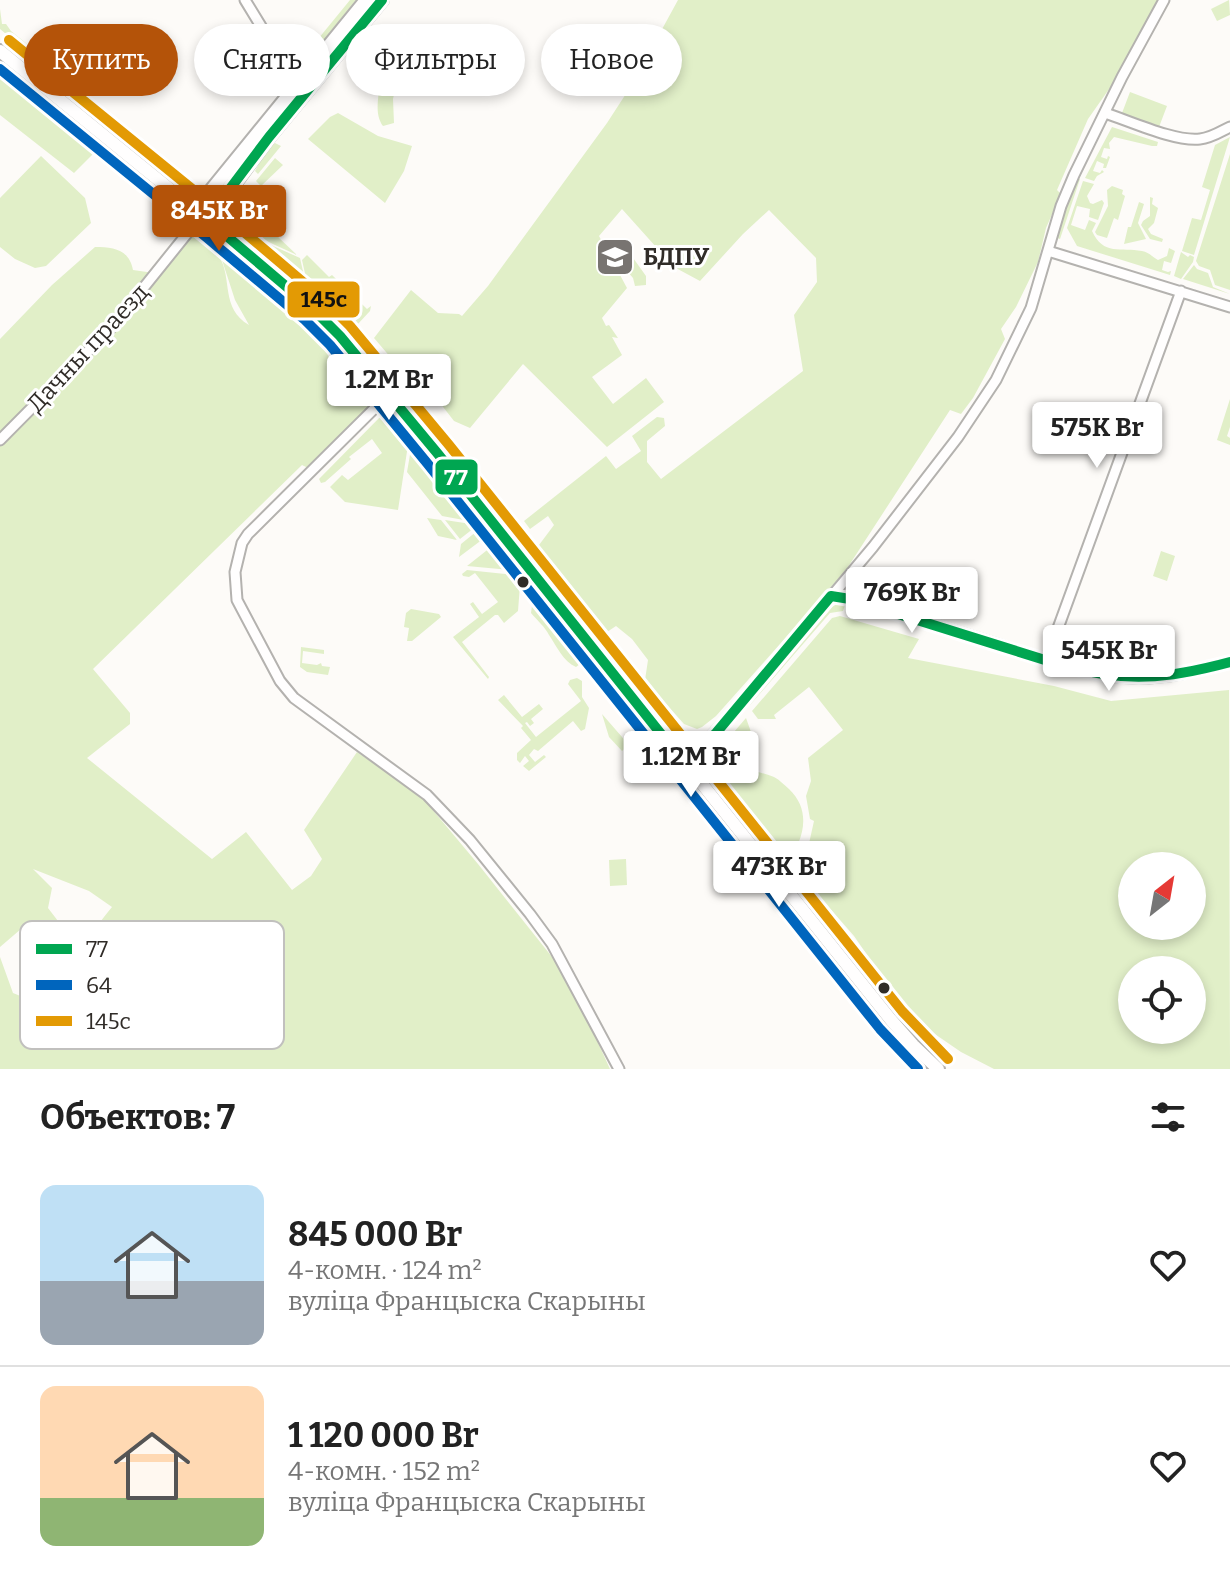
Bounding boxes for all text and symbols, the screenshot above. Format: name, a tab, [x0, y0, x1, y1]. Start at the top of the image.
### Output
chip: Купить	[24, 24, 178, 96]
chip: Снять	[194, 24, 330, 96]
chip: Фильтры	[346, 24, 525, 96]
chip: Новое	[541, 24, 682, 96]
pin: 845K Br	[145, 185, 293, 253]
text: 845K Br	[170, 195, 268, 226]
school or university icon: БДПУ	[594, 236, 636, 278]
place label: БДПУ	[643, 243, 710, 271]
street label: Дачны праезд	[22, 278, 154, 418]
line badge: 145с	[286, 280, 361, 319]
text: 145с	[301, 286, 347, 313]
pin: 1.2M Br	[315, 354, 463, 422]
text: 1.2M Br	[345, 364, 433, 395]
pin: 575K Br	[1023, 402, 1171, 470]
text: 575K Br	[1050, 412, 1144, 443]
line badge: 77	[434, 458, 479, 496]
text: 77	[444, 464, 468, 491]
pin: 769K Br	[838, 567, 986, 635]
unlabelled marker	[515, 574, 531, 590]
text: 769K Br	[864, 577, 960, 608]
pin: 545K Br	[1035, 625, 1183, 693]
text: 545K Br	[1061, 635, 1157, 666]
pin: 1.12M Br	[608, 731, 774, 799]
text: 1.12M Br	[642, 741, 740, 772]
pin: 473K Br	[705, 841, 853, 909]
text: 473K Br	[731, 851, 827, 882]
north arrow	[1118, 852, 1206, 940]
map controls	[1118, 852, 1206, 1044]
legend	[20, 921, 284, 1049]
text: 77	[86, 936, 108, 963]
button: locate	[1118, 956, 1206, 1044]
text: 64	[86, 972, 112, 999]
unlabelled marker	[876, 980, 892, 996]
text: 145с	[86, 1008, 131, 1035]
icon: filters	[1146, 1095, 1190, 1139]
text: Объектов: 7	[40, 1097, 235, 1138]
text: 845 000 Br	[288, 1214, 462, 1255]
icon: home	[104, 1217, 200, 1313]
icon: heart	[1146, 1243, 1190, 1287]
text: 4-комн. · 124 m²	[288, 1255, 482, 1286]
text: вуліца Францыска Скарыны	[288, 1286, 646, 1317]
text: 1 120 000 Br	[288, 1415, 479, 1456]
icon: home	[104, 1418, 200, 1514]
icon: heart	[1146, 1444, 1190, 1488]
text: 4-комн. · 152 m²	[288, 1456, 480, 1487]
text: вуліца Францыска Скарыны	[288, 1487, 646, 1518]

